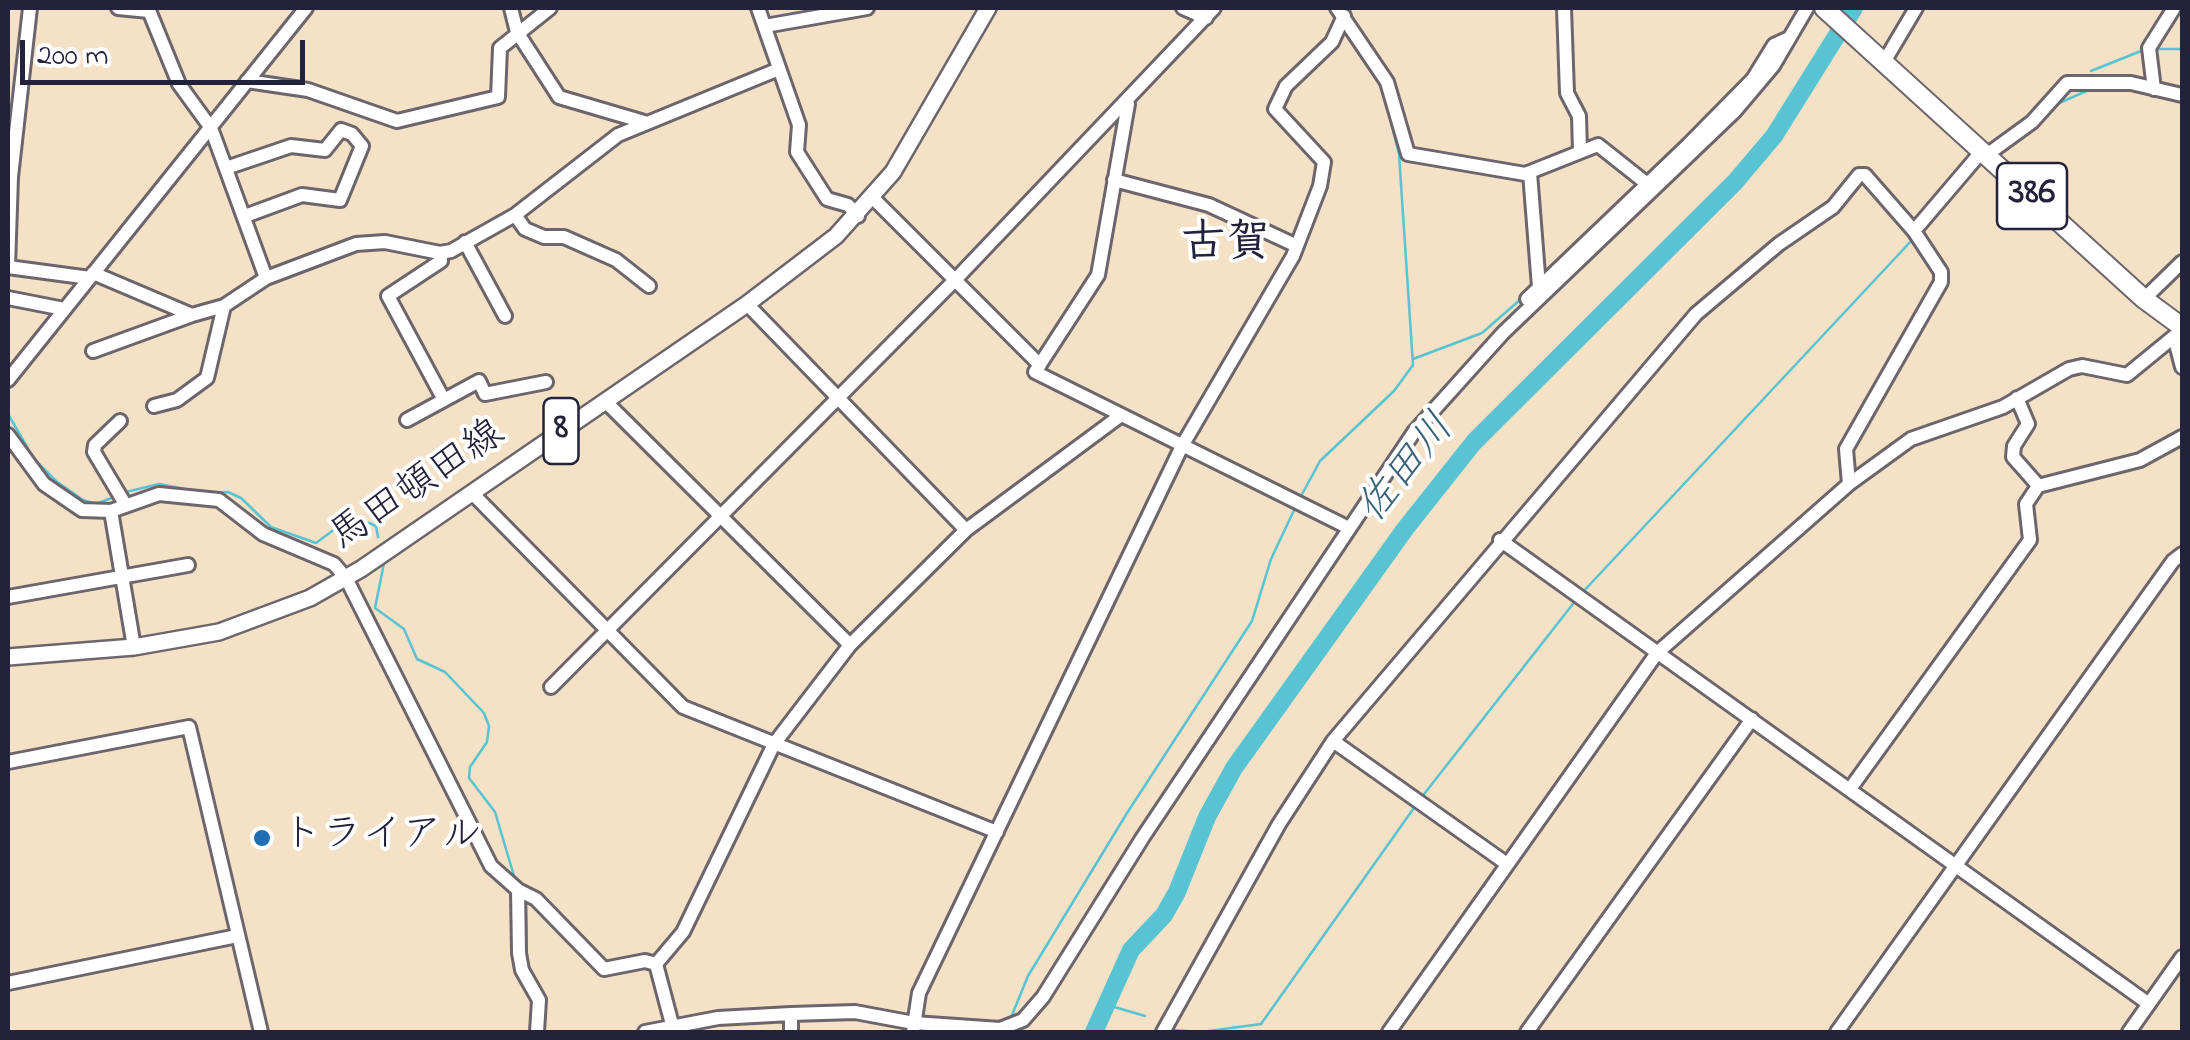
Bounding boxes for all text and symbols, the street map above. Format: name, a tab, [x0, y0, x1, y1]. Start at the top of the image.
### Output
scale bar	[25, 20, 310, 82]
text: 200 m	[37, 35, 109, 79]
road number: 386	[1997, 163, 2067, 229]
district label: 古賀	[1181, 221, 1271, 275]
road number: 8	[544, 398, 578, 464]
water label: 佐田川	[1350, 406, 1468, 536]
street label: 馬田頓田線	[323, 412, 515, 564]
place label: トライアル	[282, 814, 482, 862]
marker: トライアル	[251, 827, 273, 849]

